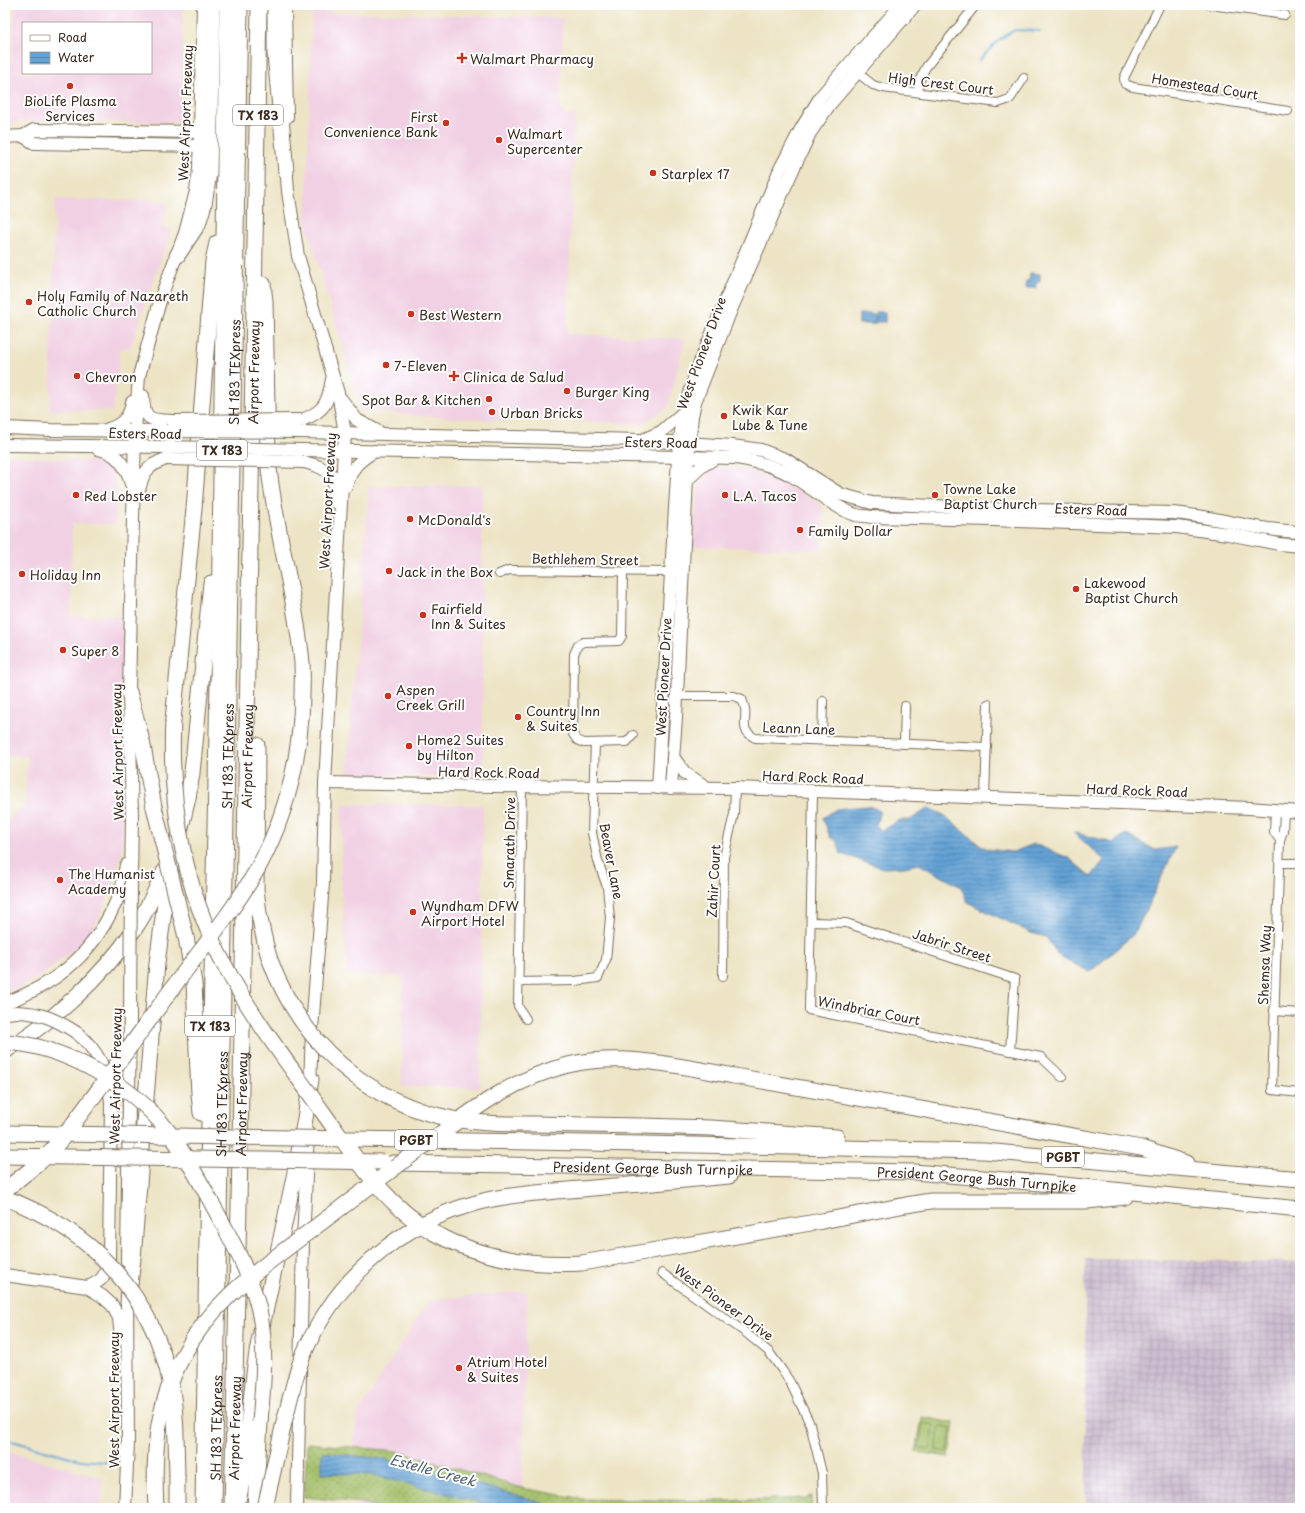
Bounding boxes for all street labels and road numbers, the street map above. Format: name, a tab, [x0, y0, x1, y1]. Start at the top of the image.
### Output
street label: West Airport Freeway	[173, 44, 197, 182]
street label: High Crest Court	[887, 67, 995, 99]
street label: Homestead Court	[1150, 68, 1260, 104]
road number: TX 183	[233, 105, 283, 125]
street label: West Pioneer Drive	[672, 294, 730, 412]
street label: SH 183 TEXpress	[223, 319, 244, 425]
street label: Airport Freeway	[243, 320, 263, 424]
street label: Esters Road	[108, 423, 182, 443]
street label: West Airport Freeway	[314, 432, 340, 570]
street label: Esters Road	[624, 432, 698, 452]
road number: TX 183	[197, 440, 247, 460]
street label: Esters Road	[1054, 498, 1128, 520]
street label: Bethlehem Street	[531, 549, 639, 569]
street label: West Pioneer Drive	[650, 617, 676, 737]
street label: West Airport Freeway	[106, 683, 128, 821]
street label: SH 183 TEXpress	[217, 703, 237, 809]
street label: Airport Freeway	[236, 704, 257, 808]
street label: Leann Lane	[762, 717, 836, 739]
street label: Hard Rock Road	[438, 762, 540, 782]
street label: Hard Rock Road	[762, 766, 864, 788]
street label: Hard Rock Road	[1086, 779, 1188, 801]
street label: Smarath Drive	[499, 797, 519, 889]
street label: Beaver Lane	[595, 821, 629, 901]
street label: Zahir Court	[702, 844, 724, 918]
street label: Jabrir Street	[910, 923, 994, 967]
street label: Shemsa Way	[1253, 925, 1275, 1005]
street label: Windbriar Court	[816, 991, 922, 1029]
street label: West Airport Freeway	[104, 1007, 126, 1145]
road number: TX 183	[185, 1016, 235, 1036]
street label: SH 183 TEXpress	[211, 1051, 231, 1157]
street label: Airport Freeway	[230, 1052, 251, 1156]
road number: PGBT	[395, 1130, 437, 1150]
road number: PGBT	[1042, 1147, 1084, 1167]
street label: President George Bush Turnpike	[553, 1156, 753, 1179]
street label: President George Bush Turnpike	[877, 1162, 1078, 1196]
street label: West Pioneer Drive	[670, 1259, 778, 1345]
street label: West Airport Freeway	[104, 1332, 123, 1468]
street label: SH 183 TEXpress	[205, 1375, 226, 1481]
street label: Airport Freeway	[223, 1376, 245, 1480]

